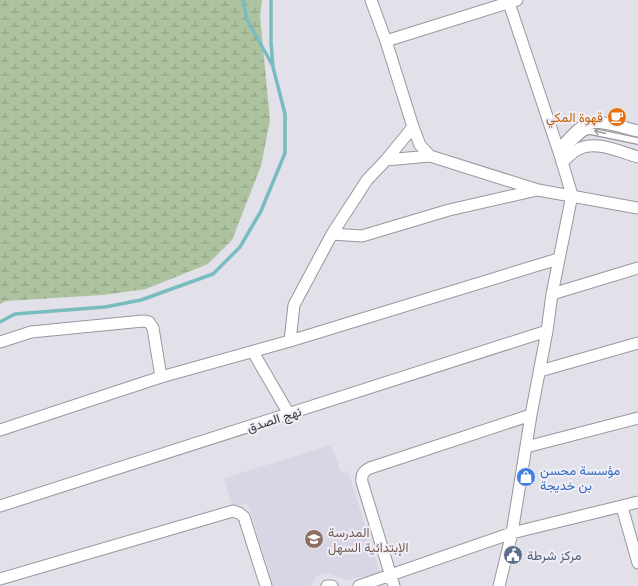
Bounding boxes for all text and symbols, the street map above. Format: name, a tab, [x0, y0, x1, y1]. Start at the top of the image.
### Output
cafe icon: قهوة المكي	[606, 106, 628, 128]
place label: قهوة المكي	[546, 109, 603, 128]
one-way arrow	[594, 128, 607, 136]
street label: نهج الصدق	[245, 403, 304, 437]
place label: مؤسسة محسن بن خديجة	[540, 462, 620, 495]
shop icon: مؤسسة محسن بن خديجة	[515, 466, 537, 488]
place label: المدرسة الإبتدائية السهل	[328, 524, 409, 557]
school or university icon: المدرسة الإبتدائية السهل	[303, 528, 325, 550]
public building icon: مركز شرطة	[502, 544, 524, 566]
place label: مركز شرطة	[527, 547, 581, 565]

